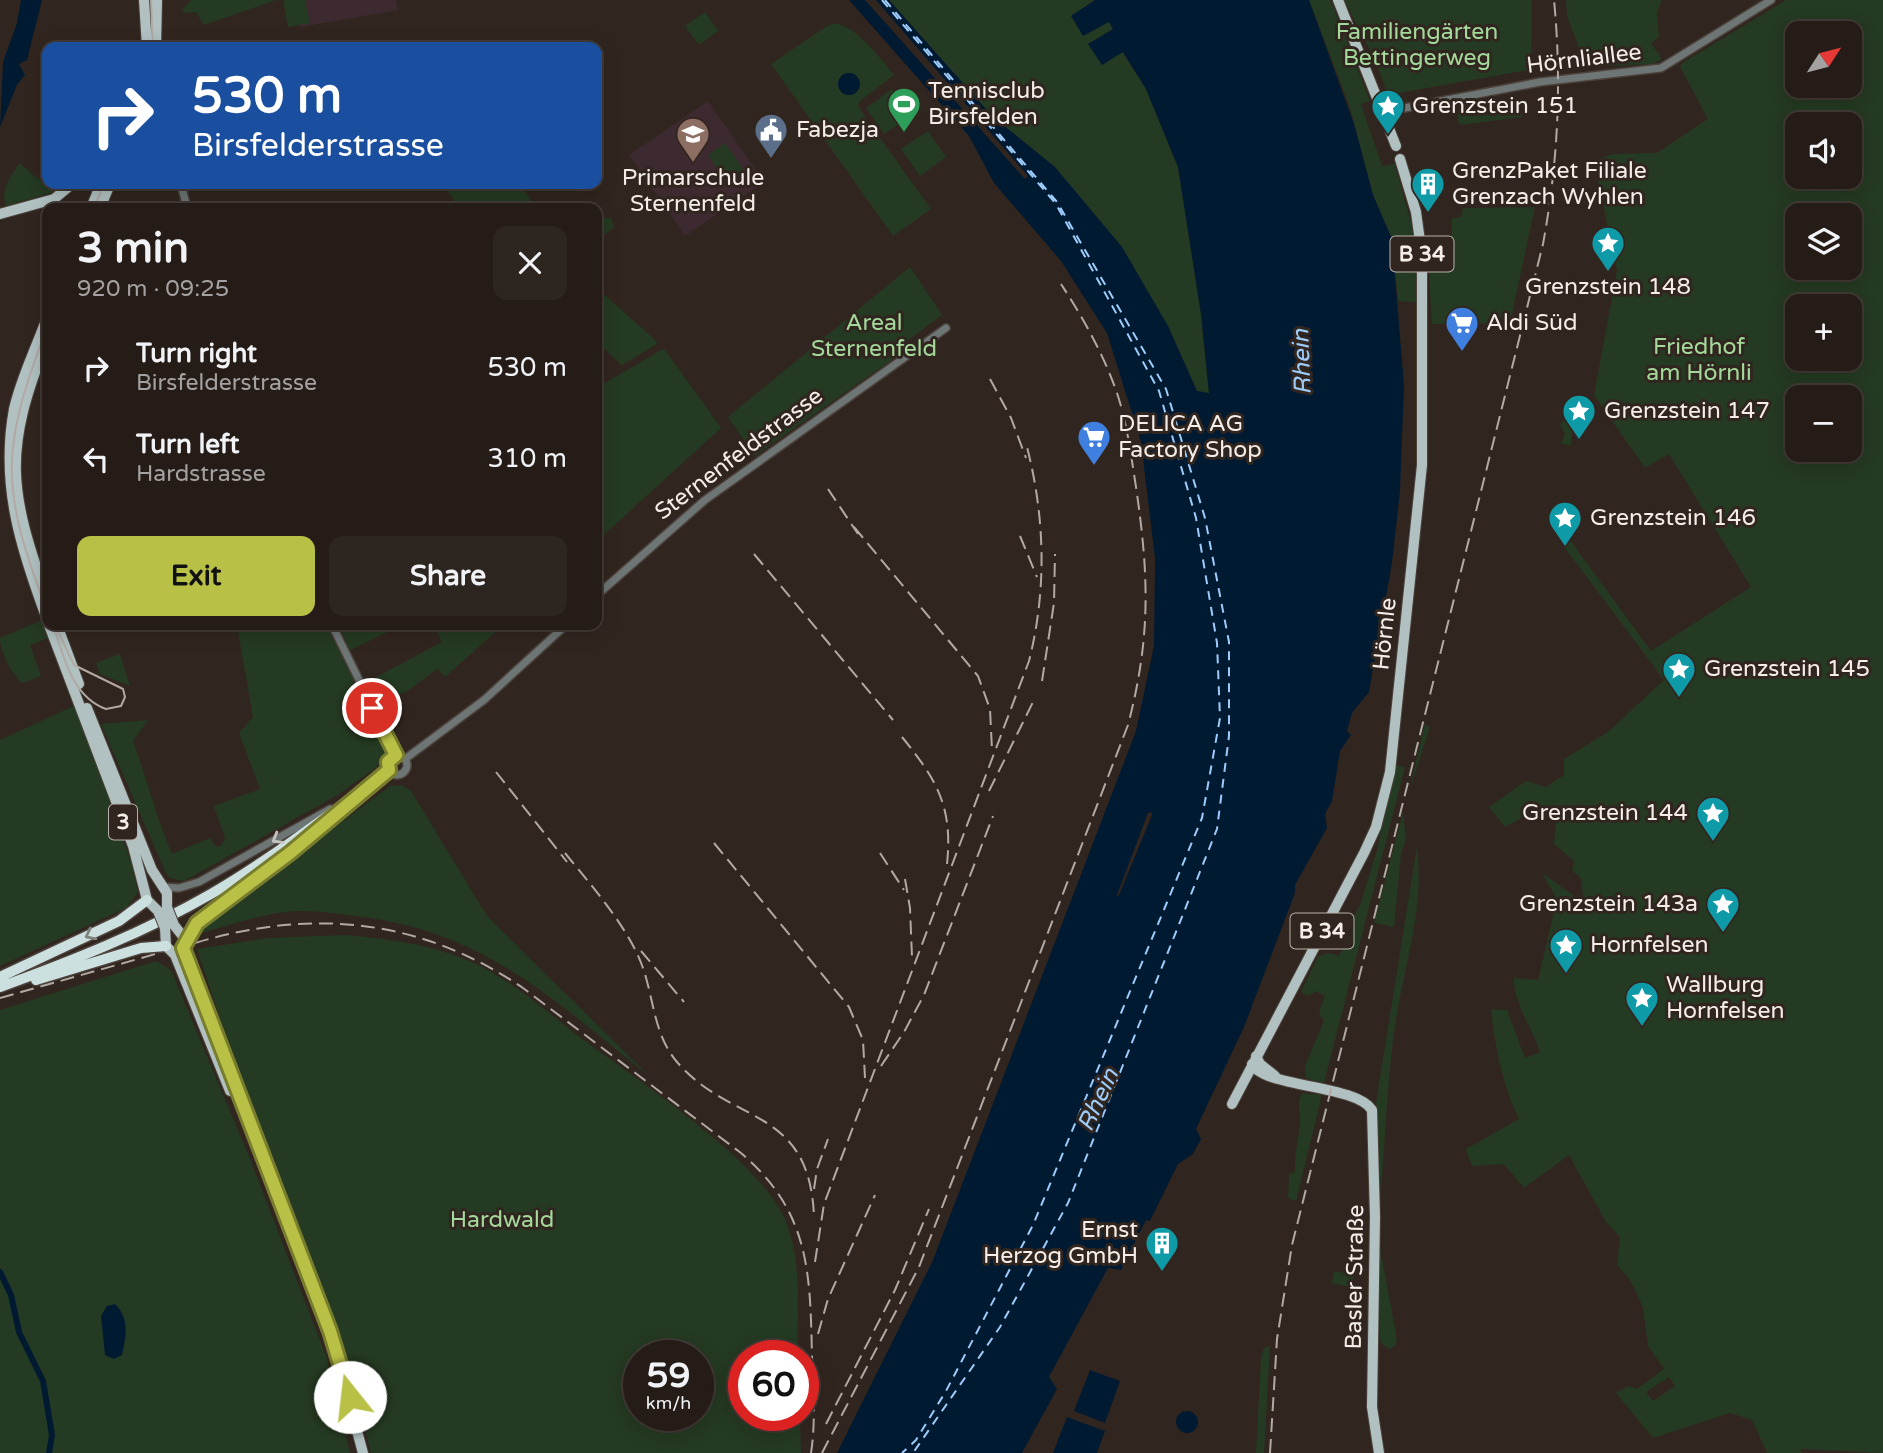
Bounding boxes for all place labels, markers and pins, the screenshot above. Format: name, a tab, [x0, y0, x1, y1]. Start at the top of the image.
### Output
place label: Tennisclub Birsfelden	[928, 77, 1045, 131]
sports icon: Tennisclub Birsfelden	[885, 85, 923, 134]
place icon: Grenzstein 151	[1369, 87, 1407, 136]
place label: Grenzstein 151	[1412, 92, 1578, 120]
public building icon: Fabezja	[752, 111, 790, 160]
school or university icon: Primarschule Sternenfeld	[674, 115, 712, 164]
place label: Fabezja	[796, 116, 879, 144]
place label: GrenzPaket Filiale Grenzach Wyhlen	[1452, 157, 1647, 211]
place label: Primarschule Sternenfeld	[622, 164, 764, 218]
building icon: GrenzPaket Filiale Grenzach Wyhlen	[1409, 165, 1447, 214]
place icon: Grenzstein 148	[1589, 224, 1627, 273]
place label: Grenzstein 148	[1525, 273, 1691, 301]
supermarket icon: Aldi Süd	[1443, 304, 1481, 353]
place label: Aldi Süd	[1486, 309, 1577, 337]
place icon: Grenzstein 147	[1560, 392, 1598, 441]
place label: Grenzstein 147	[1604, 397, 1770, 425]
place label: DELICA AG Factory Shop	[1118, 410, 1262, 464]
supermarket icon: DELICA AG Factory Shop	[1075, 418, 1113, 467]
place icon: Grenzstein 146	[1546, 499, 1584, 548]
place label: Grenzstein 146	[1590, 504, 1756, 532]
place icon: Grenzstein 145	[1660, 650, 1698, 699]
place label: Grenzstein 145	[1704, 655, 1870, 683]
pin	[342, 678, 402, 738]
place icon: Grenzstein 144	[1694, 794, 1732, 843]
place label: Grenzstein 144	[1522, 799, 1688, 827]
place icon: Grenzstein 143a	[1704, 885, 1742, 934]
place label: Grenzstein 143a	[1519, 890, 1698, 918]
place icon: Hornfelsen	[1547, 926, 1585, 975]
place label: Hornfelsen	[1590, 931, 1708, 959]
place label: Wallburg Hornfelsen	[1666, 971, 1784, 1025]
place icon: Wallburg Hornfelsen	[1623, 979, 1661, 1028]
place label: Ernst Herzog GmbH	[983, 1216, 1138, 1270]
building icon: Ernst Herzog GmbH	[1143, 1224, 1181, 1273]

